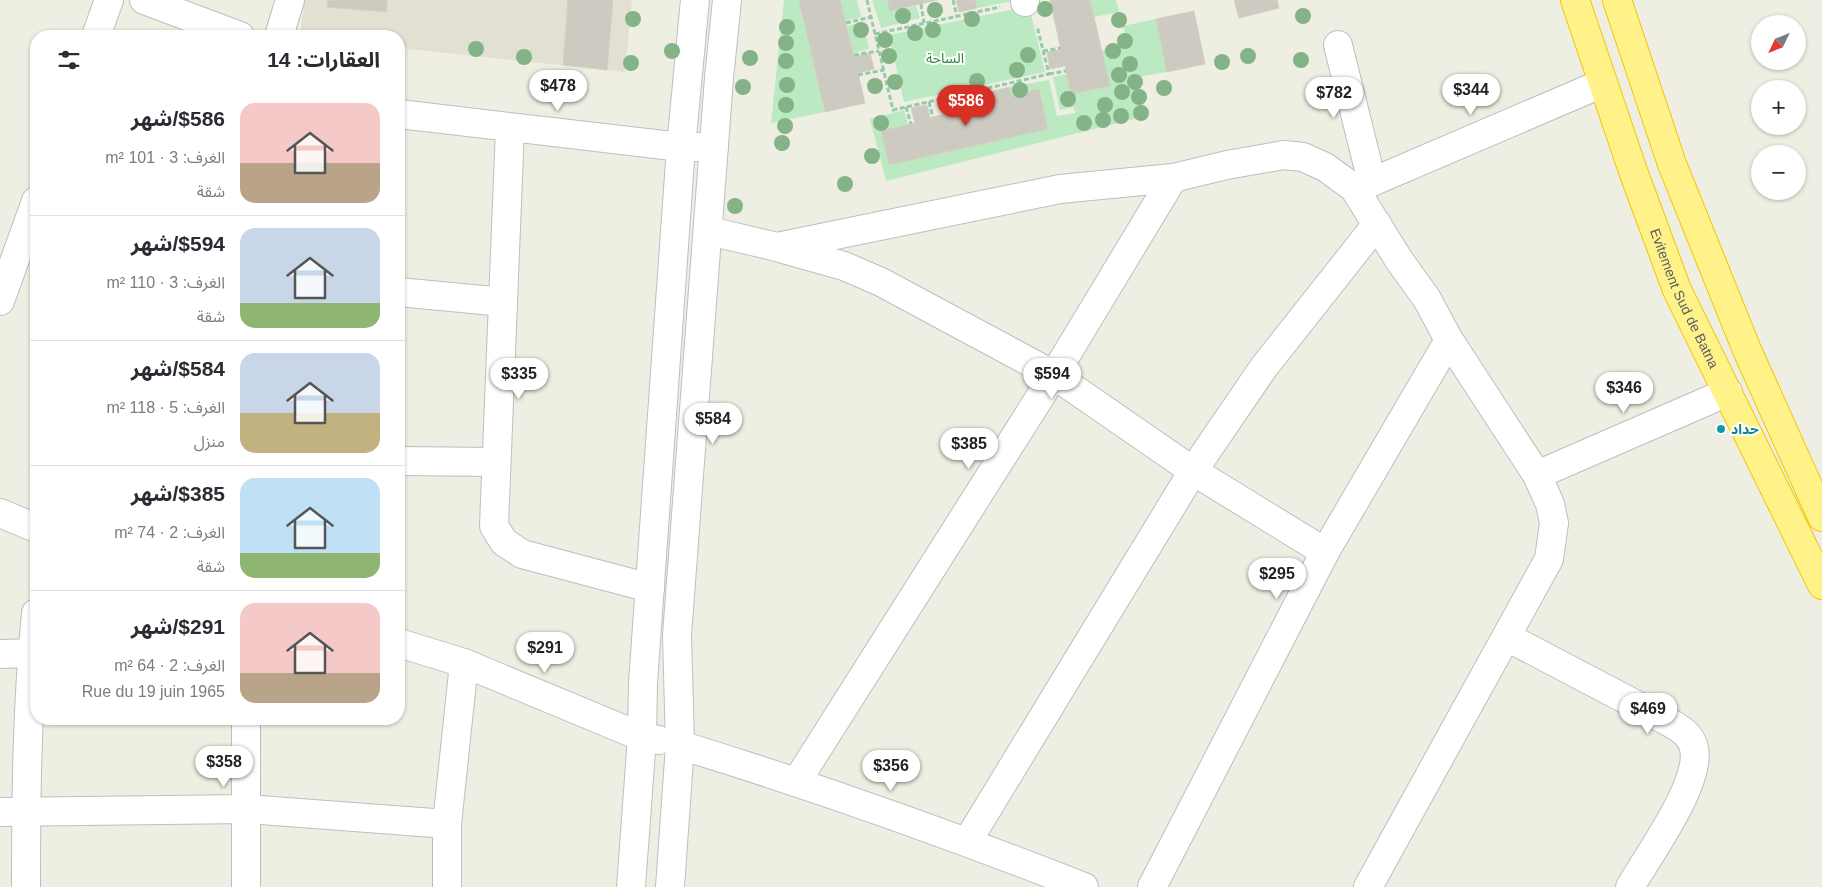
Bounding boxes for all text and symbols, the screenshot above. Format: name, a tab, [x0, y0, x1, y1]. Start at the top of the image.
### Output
north arrow	[1751, 15, 1806, 70]
map controls	[1751, 15, 1806, 200]
icon: filters	[55, 46, 83, 74]
text: العقارات: 14	[267, 48, 380, 71]
park label: الساحة	[926, 50, 964, 66]
pin: $478	[528, 70, 588, 112]
pin: $344	[1441, 74, 1501, 116]
pin: $782	[1304, 76, 1364, 119]
text: $478	[540, 77, 576, 94]
button: +	[1751, 80, 1806, 135]
text: $344	[1453, 81, 1489, 98]
pin: $586	[936, 84, 996, 127]
text: $782	[1316, 84, 1352, 101]
text: $586	[948, 92, 984, 109]
text: $586/شهر	[131, 107, 225, 130]
icon: home	[280, 123, 340, 183]
button: −	[1751, 145, 1806, 200]
text: الغرف: 3 · 101 m²	[105, 149, 225, 166]
text: شقة	[197, 183, 225, 200]
street label: Evitement Sud de Batna	[1647, 226, 1722, 371]
text: $594/شهر	[131, 232, 225, 255]
icon: home	[280, 248, 340, 308]
text: الغرف: 3 · 110 m²	[106, 274, 225, 291]
text: شقة	[197, 308, 225, 325]
text: $584/شهر	[131, 357, 225, 380]
pin: $335	[489, 358, 549, 400]
pin: $594	[1022, 358, 1082, 400]
text: $335	[501, 365, 537, 382]
text: $594	[1034, 365, 1070, 382]
pin: $346	[1594, 372, 1654, 414]
icon: home	[280, 373, 340, 433]
text: $346	[1606, 379, 1642, 396]
text: الغرف: 5 · 118 m²	[106, 399, 225, 416]
pin: $584	[683, 402, 743, 445]
text: $584	[695, 410, 731, 427]
place label: حداد	[1731, 421, 1759, 437]
marker: حداد	[1715, 423, 1727, 435]
pin: $385	[939, 428, 999, 470]
text: منزل	[194, 433, 225, 450]
text: $385	[951, 435, 987, 452]
text: $385/شهر	[131, 482, 225, 505]
icon: home	[280, 498, 340, 558]
text: الغرف: 2 · 74 m²	[114, 524, 225, 541]
text: شقة	[197, 558, 225, 575]
pin: $295	[1247, 558, 1307, 600]
text: $295	[1259, 565, 1295, 582]
text: $291/شهر	[131, 615, 225, 638]
icon: home	[280, 623, 340, 683]
pin: $291	[515, 632, 575, 674]
text: $291	[527, 639, 563, 656]
text: الغرف: 2 · 64 m²	[114, 657, 225, 674]
text: Rue du 19 juin 1965	[82, 683, 225, 700]
pin: $469	[1618, 692, 1678, 735]
text: $469	[1630, 700, 1666, 717]
pin: $358	[194, 746, 254, 788]
pin: $356	[861, 750, 921, 792]
text: $358	[206, 753, 242, 770]
text: $356	[873, 757, 909, 774]

